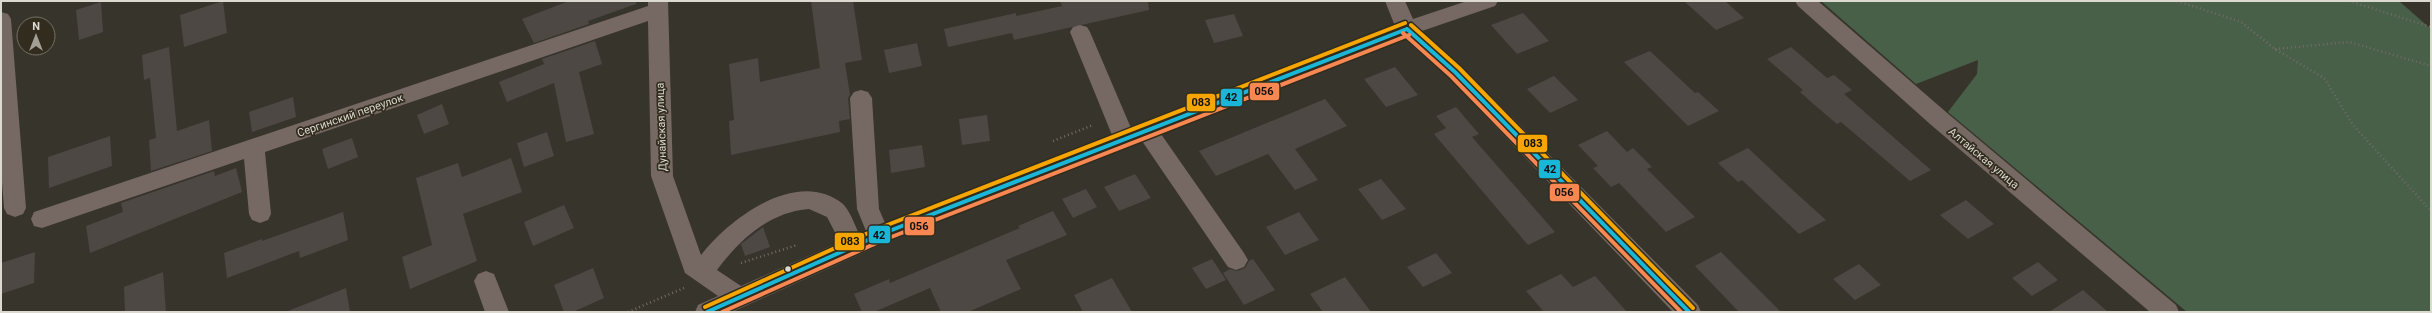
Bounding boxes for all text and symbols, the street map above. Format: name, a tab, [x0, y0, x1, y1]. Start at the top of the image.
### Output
north arrow	[16, 16, 56, 56]
text: N	[32, 20, 40, 33]
street label: Дунайская улица	[653, 82, 670, 172]
line badge: 056	[1249, 82, 1280, 101]
text: 056	[1255, 85, 1273, 98]
line badge: 42	[1220, 88, 1243, 107]
street label: Сергинский переулок	[295, 91, 405, 140]
text: 42	[1225, 91, 1237, 104]
line badge: 083	[1186, 93, 1216, 112]
text: 083	[1192, 96, 1210, 109]
street label: Алтайская улица	[1946, 125, 2022, 192]
line badge: 083	[1517, 134, 1548, 153]
text: 083	[1524, 137, 1542, 150]
line badge: 42	[1538, 159, 1561, 179]
text: 42	[1544, 163, 1556, 176]
line badge: 056	[1549, 183, 1580, 202]
text: 056	[1555, 186, 1573, 199]
line badge: 056	[904, 216, 935, 236]
text: 056	[910, 220, 928, 233]
line badge: 42	[868, 225, 891, 244]
text: 42	[873, 229, 885, 242]
line badge: 083	[834, 232, 865, 251]
text: 083	[841, 235, 859, 248]
unlabelled marker	[783, 264, 793, 274]

